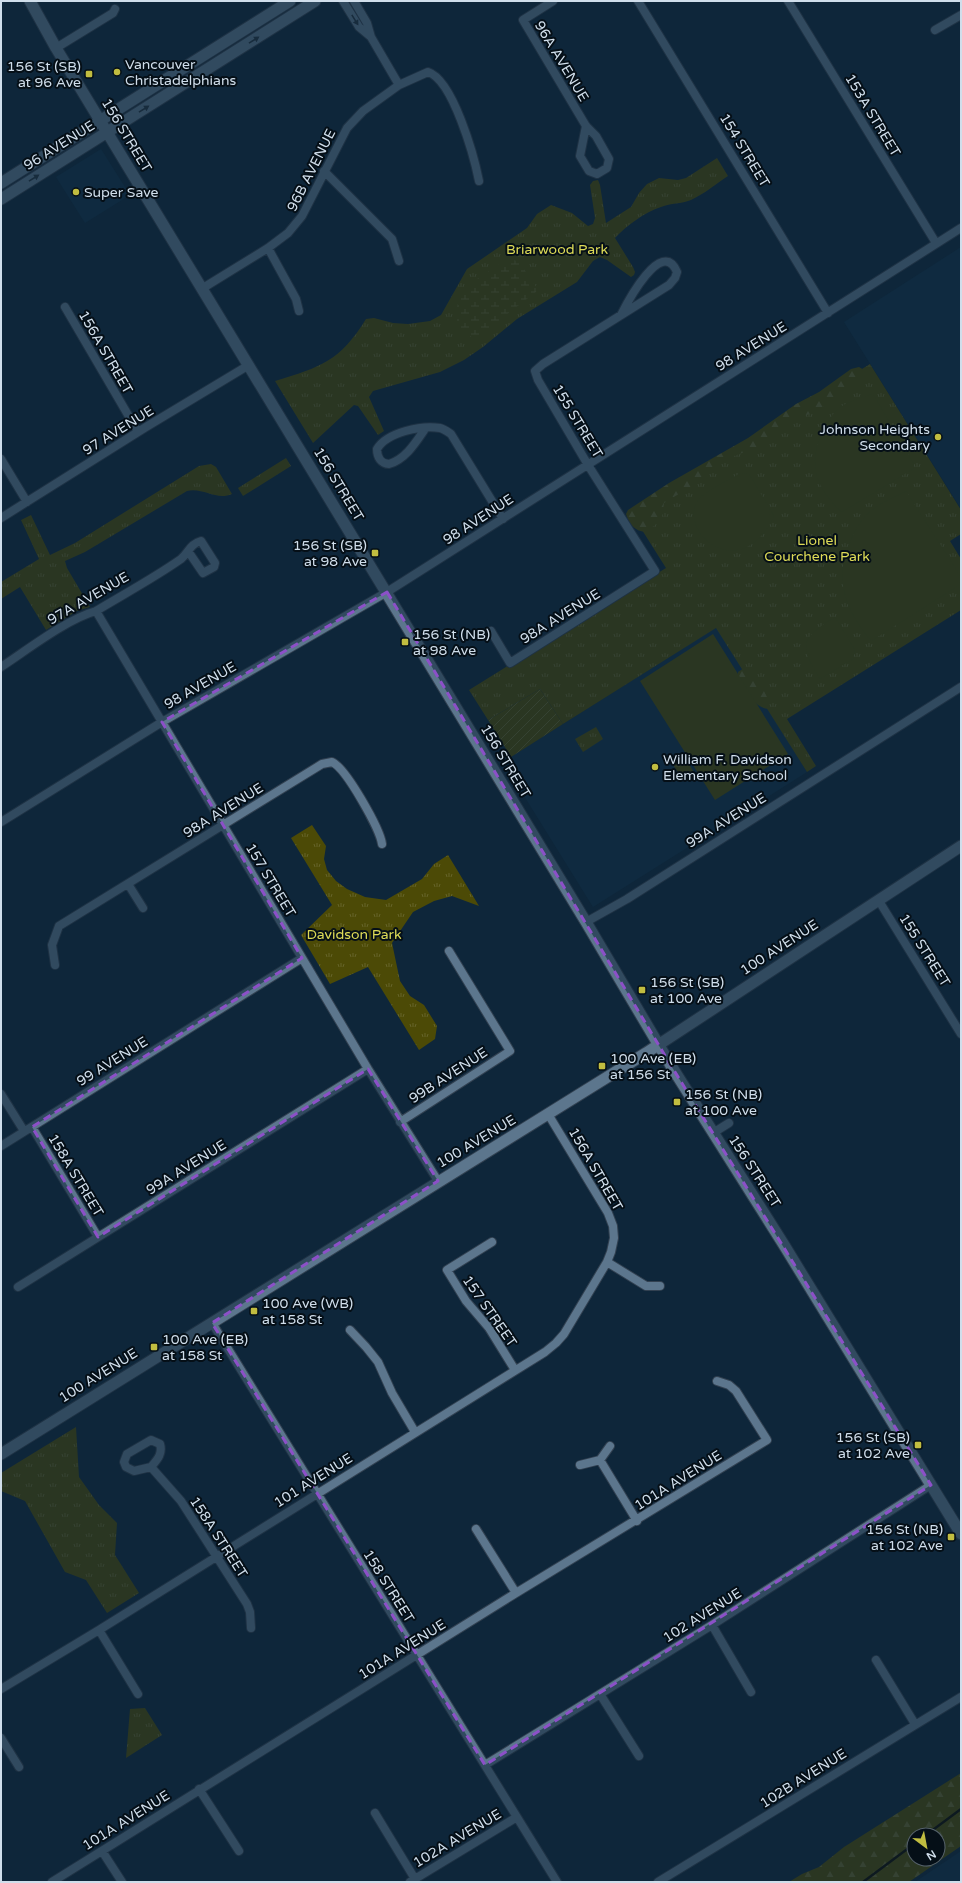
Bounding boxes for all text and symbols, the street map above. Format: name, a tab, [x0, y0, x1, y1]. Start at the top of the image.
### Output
one-way arrow	[352, 14, 359, 26]
street label: 96A AVENUE	[531, 18, 592, 105]
one-way arrow	[248, 36, 260, 43]
place label: Vancouver Christadelphians	[125, 56, 236, 89]
place label: 156 St (SB) at 96 Ave	[7, 58, 81, 91]
marker: Vancouver Christadelphians	[112, 67, 122, 77]
marker: 156 St (SB) at 96 Ave	[84, 69, 94, 79]
street label: 153A STREET	[841, 71, 904, 160]
street label: 156 STREET	[98, 95, 155, 176]
one-way arrow	[139, 105, 149, 113]
street label: 154 STREET	[716, 110, 773, 191]
street label: 96 AVENUE	[21, 117, 98, 174]
street label: 96B AVENUE	[283, 126, 340, 214]
one-way arrow	[28, 175, 40, 182]
place label: Super Save	[84, 184, 158, 201]
marker: Super Save	[71, 187, 81, 197]
park label: Briarwood Park	[506, 241, 608, 258]
street label: 156A STREET	[75, 308, 137, 397]
street label: 98 AVENUE	[713, 318, 790, 375]
street label: 155 STREET	[549, 381, 606, 462]
street label: 97 AVENUE	[80, 402, 157, 459]
place label: Johnson Heights Secondary	[819, 421, 930, 454]
marker: Johnson Heights Secondary	[933, 432, 943, 442]
street label: 156 STREET	[310, 444, 367, 525]
street label: 98 AVENUE	[440, 490, 517, 548]
park label: Lionel Courchene Park	[764, 532, 870, 565]
place label: 156 St (SB) at 98 Ave	[293, 537, 367, 570]
marker: 156 St (SB) at 98 Ave	[370, 548, 380, 558]
street label: 97A AVENUE	[45, 568, 132, 629]
street label: 98A AVENUE	[517, 585, 603, 648]
place label: 156 St (NB) at 98 Ave	[413, 626, 490, 659]
marker: 156 St (NB) at 98 Ave	[400, 637, 410, 647]
street label: 98 AVENUE	[161, 658, 239, 713]
street label: 156 STREET	[477, 721, 534, 802]
place label: William F. Davidson Elementary School	[663, 751, 792, 784]
marker: William F. Davidson Elementary School	[650, 762, 660, 772]
street label: 98A AVENUE	[180, 779, 266, 842]
street label: 99A AVENUE	[683, 789, 769, 852]
street label: 157 STREET	[242, 840, 299, 921]
street label: 155 STREET	[895, 911, 954, 990]
street label: 100 AVENUE	[737, 916, 821, 979]
park label: Davidson Park	[306, 926, 402, 943]
place label: 156 St (SB) at 100 Ave	[650, 974, 724, 1007]
marker: 156 St (SB) at 100 Ave	[637, 985, 647, 995]
street label: 99 AVENUE	[74, 1033, 151, 1090]
street label: 99B AVENUE	[406, 1044, 491, 1107]
place label: 100 Ave (EB) at 156 St	[610, 1050, 696, 1083]
marker: 100 Ave (EB) at 156 St	[597, 1061, 607, 1071]
place label: 156 St (NB) at 100 Ave	[685, 1086, 762, 1119]
marker: 156 St (NB) at 100 Ave	[672, 1097, 682, 1107]
street label: 100 AVENUE	[434, 1111, 519, 1172]
street label: 156A STREET	[565, 1125, 627, 1214]
street label: 158A STREET	[44, 1131, 107, 1220]
street label: 156 STREET	[725, 1132, 785, 1211]
street label: 99A AVENUE	[143, 1136, 229, 1199]
street label: 157 STREET	[459, 1272, 521, 1351]
place label: 100 Ave (WB) at 158 St	[262, 1295, 353, 1328]
marker: 100 Ave (WB) at 158 St	[249, 1306, 259, 1316]
place label: 100 Ave (EB) at 158 St	[162, 1331, 248, 1364]
marker: 100 Ave (EB) at 158 St	[149, 1342, 159, 1352]
street label: 100 AVENUE	[56, 1345, 141, 1406]
place label: 156 St (SB) at 102 Ave	[836, 1429, 910, 1462]
marker: 156 St (SB) at 102 Ave	[913, 1440, 923, 1450]
street label: 101A AVENUE	[631, 1447, 725, 1514]
street label: 101 AVENUE	[271, 1450, 356, 1511]
street label: 158A STREET	[186, 1493, 251, 1581]
place label: 156 St (NB) at 102 Ave	[866, 1521, 943, 1554]
marker: 156 St (NB) at 102 Ave	[946, 1532, 956, 1542]
street label: 158 STREET	[359, 1547, 418, 1626]
street label: 102 AVENUE	[660, 1585, 745, 1646]
street label: 101A AVENUE	[355, 1616, 449, 1683]
street label: 102B AVENUE	[757, 1745, 850, 1812]
street label: 101A AVENUE	[79, 1787, 173, 1854]
street label: 102A AVENUE	[410, 1805, 504, 1871]
north arrow	[906, 1827, 946, 1867]
text: N	[924, 1847, 938, 1863]

